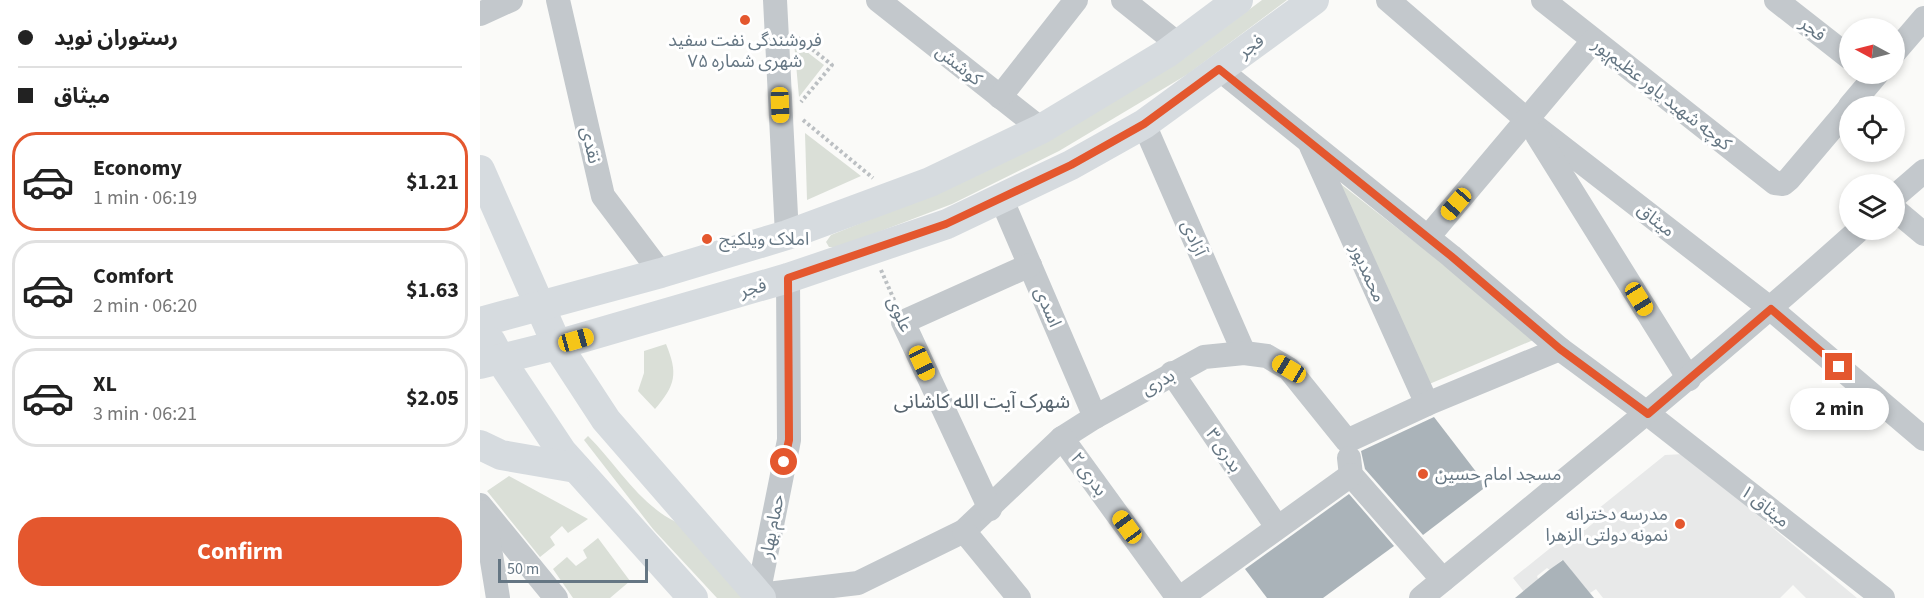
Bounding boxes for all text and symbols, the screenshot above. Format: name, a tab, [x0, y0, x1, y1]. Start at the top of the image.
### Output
street label: فجر	[1794, 11, 1831, 47]
marker: فروشندگی نفت سفید شهری شماره ۷۵	[738, 13, 752, 27]
north arrow	[1839, 18, 1905, 84]
map controls	[1839, 18, 1905, 240]
text: رستوران نوید	[54, 22, 178, 54]
place label: فروشندگی نفت سفید شهری شماره ۷۵	[668, 28, 822, 74]
street label: فجر	[1232, 28, 1269, 65]
street label: کوچه شهید یاور عظیم‌پور	[1586, 32, 1737, 157]
street label: کوشش	[930, 39, 988, 92]
text: میثاق	[54, 80, 110, 112]
car	[770, 87, 790, 123]
button: locate	[1839, 96, 1905, 162]
street label: نقدی	[574, 124, 607, 166]
text: Economy	[93, 152, 182, 184]
icon: car	[21, 155, 75, 209]
text: $1.21	[406, 166, 459, 198]
button: layers	[1839, 174, 1905, 240]
text: 1 min · 06:19	[93, 184, 197, 212]
car	[1437, 185, 1475, 223]
street label: میثاق	[1631, 198, 1680, 243]
street label: آزادی	[1175, 216, 1213, 261]
place label: املاک ویلکیج	[719, 227, 809, 252]
marker: املاک ویلکیج	[700, 232, 714, 246]
street label: محمدپور	[1343, 239, 1391, 306]
text: Comfort	[93, 260, 174, 292]
icon: car	[21, 263, 75, 317]
street label: فجر	[736, 273, 769, 304]
text: $1.63	[406, 274, 459, 306]
car	[1622, 279, 1656, 319]
street label: اسدی	[1028, 283, 1067, 331]
text: 2 min · 06:20	[93, 292, 197, 320]
street label: علوی	[881, 292, 918, 336]
car	[556, 326, 596, 354]
car	[906, 343, 938, 383]
car	[1269, 352, 1309, 386]
route end	[1825, 353, 1852, 380]
street label: بدری	[1137, 363, 1179, 402]
text: XL	[93, 368, 117, 400]
icon: car	[21, 371, 75, 425]
text: $2.05	[406, 382, 459, 414]
district label: شهرک آیت الله کاشانی	[894, 388, 1070, 416]
callout: 2 min	[1790, 388, 1888, 430]
text: 2 min	[1815, 395, 1864, 423]
text: 3 min · 06:21	[93, 400, 197, 428]
street label: بدری ۳	[1200, 423, 1248, 477]
street label: بدری ۲	[1064, 447, 1113, 501]
route start	[770, 448, 797, 475]
place label: مسجد امام حسین	[1435, 462, 1561, 488]
marker: مسجد امام حسین	[1416, 467, 1430, 481]
street label: میثاق ۱	[1735, 479, 1794, 533]
street label: حمام بهار	[754, 492, 792, 561]
place label: مدرسه دخترانه نمونه دولتی الزهرا	[1546, 502, 1668, 548]
car	[1109, 507, 1145, 547]
button: Confirm	[18, 517, 462, 586]
marker: مدرسه دخترانه نمونه دولتی الزهرا	[1673, 517, 1687, 531]
scale bar	[498, 556, 648, 584]
text: 50 m	[507, 558, 539, 580]

